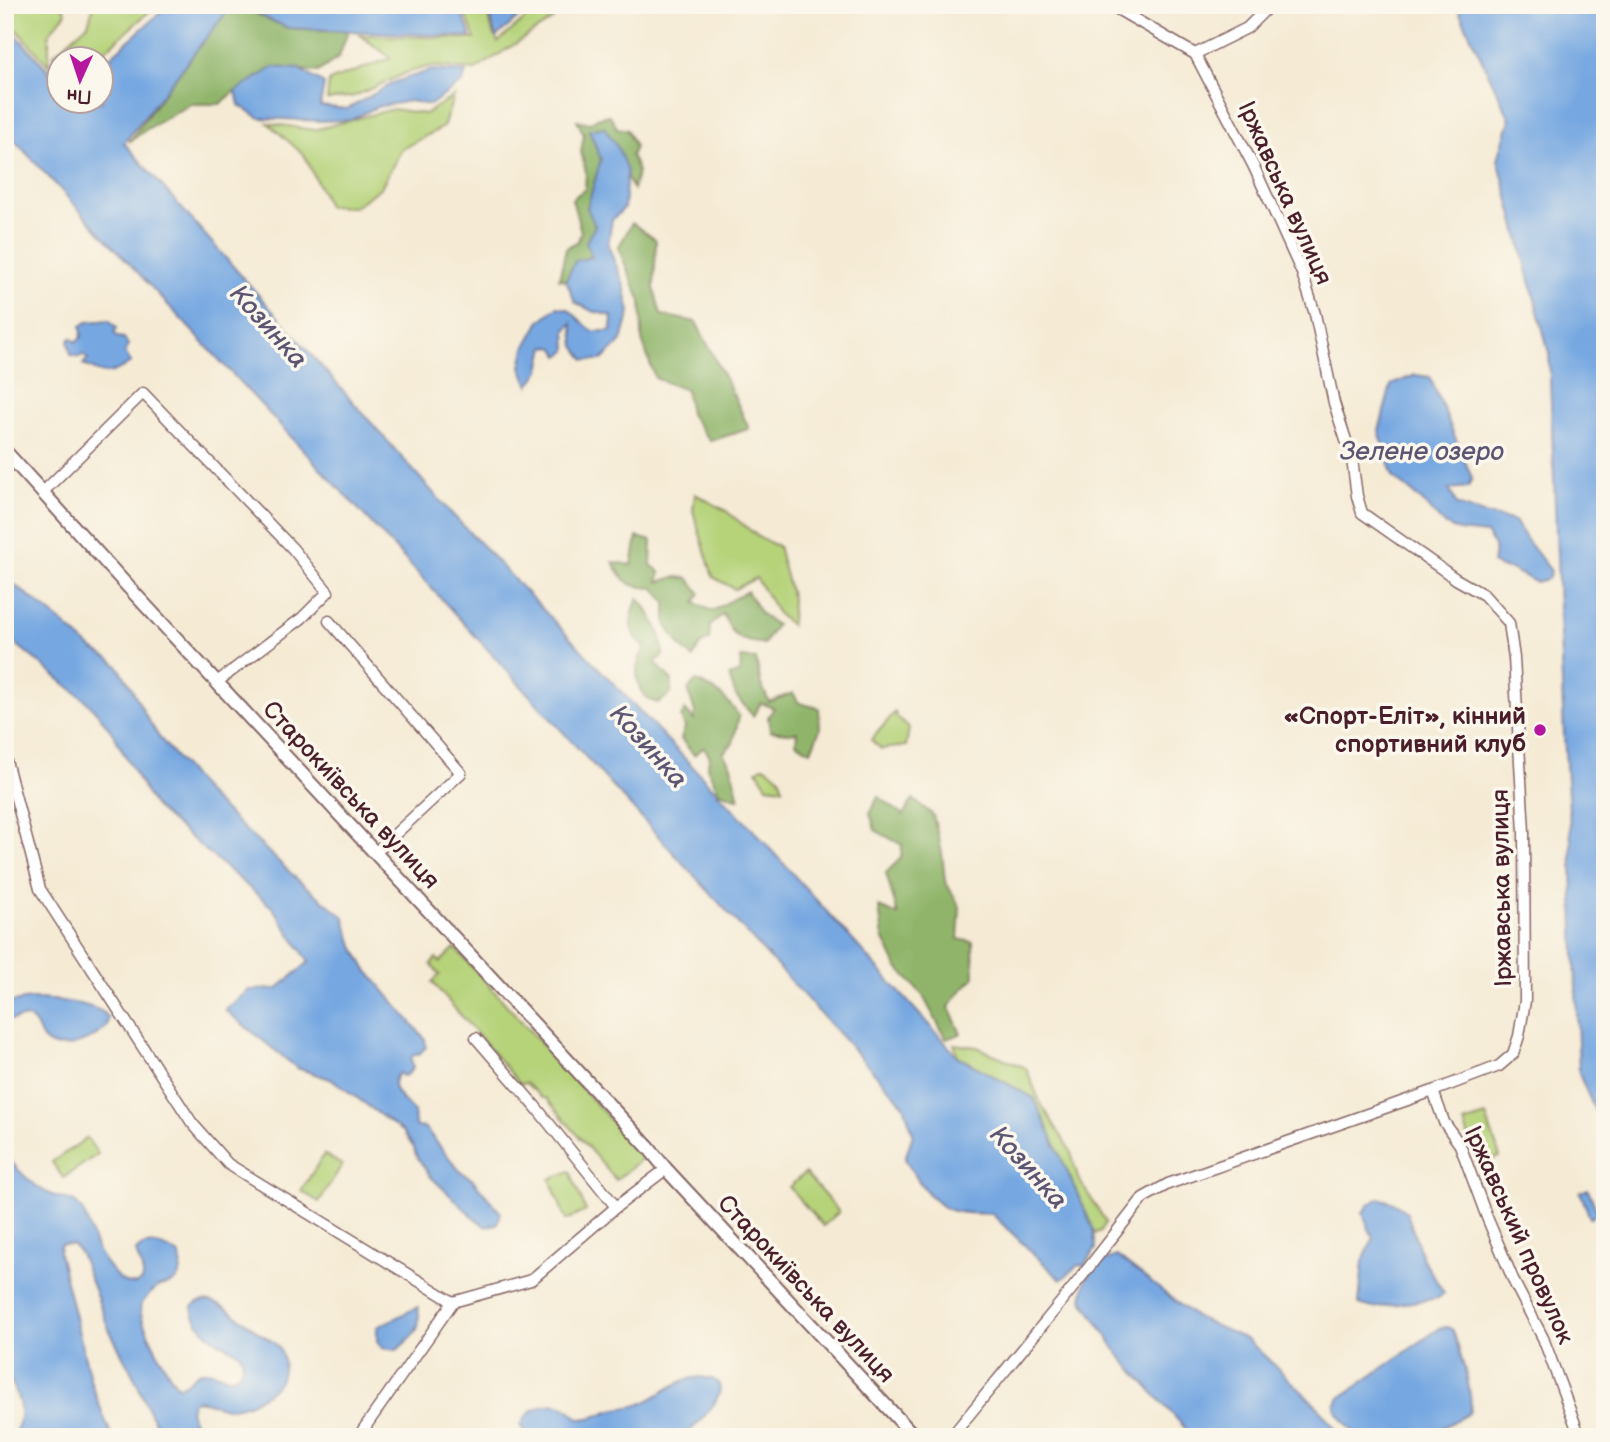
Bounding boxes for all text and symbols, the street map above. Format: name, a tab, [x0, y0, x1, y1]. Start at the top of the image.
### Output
north arrow	[46, 46, 116, 116]
text: Пн	[66, 83, 92, 108]
street label: Іржавська вулиця	[1232, 97, 1338, 289]
water label: Козинка	[223, 279, 313, 375]
water label: Зелене озеро	[1340, 437, 1504, 468]
street label: Старокиївська вулиця	[256, 695, 446, 895]
water label: Козинка	[603, 699, 693, 795]
place label: «Спорт-Еліт», кінний спортивний клуб	[1283, 702, 1526, 759]
marker: «Спорт-Еліт», кінний спортивний клуб	[1532, 722, 1548, 738]
street label: Іржавська вулиця	[1486, 789, 1518, 987]
water label: Козинка	[983, 1120, 1073, 1216]
street label: Іржавський провулок	[1458, 1122, 1580, 1349]
street label: Старокиївська вулиця	[711, 1189, 901, 1389]

